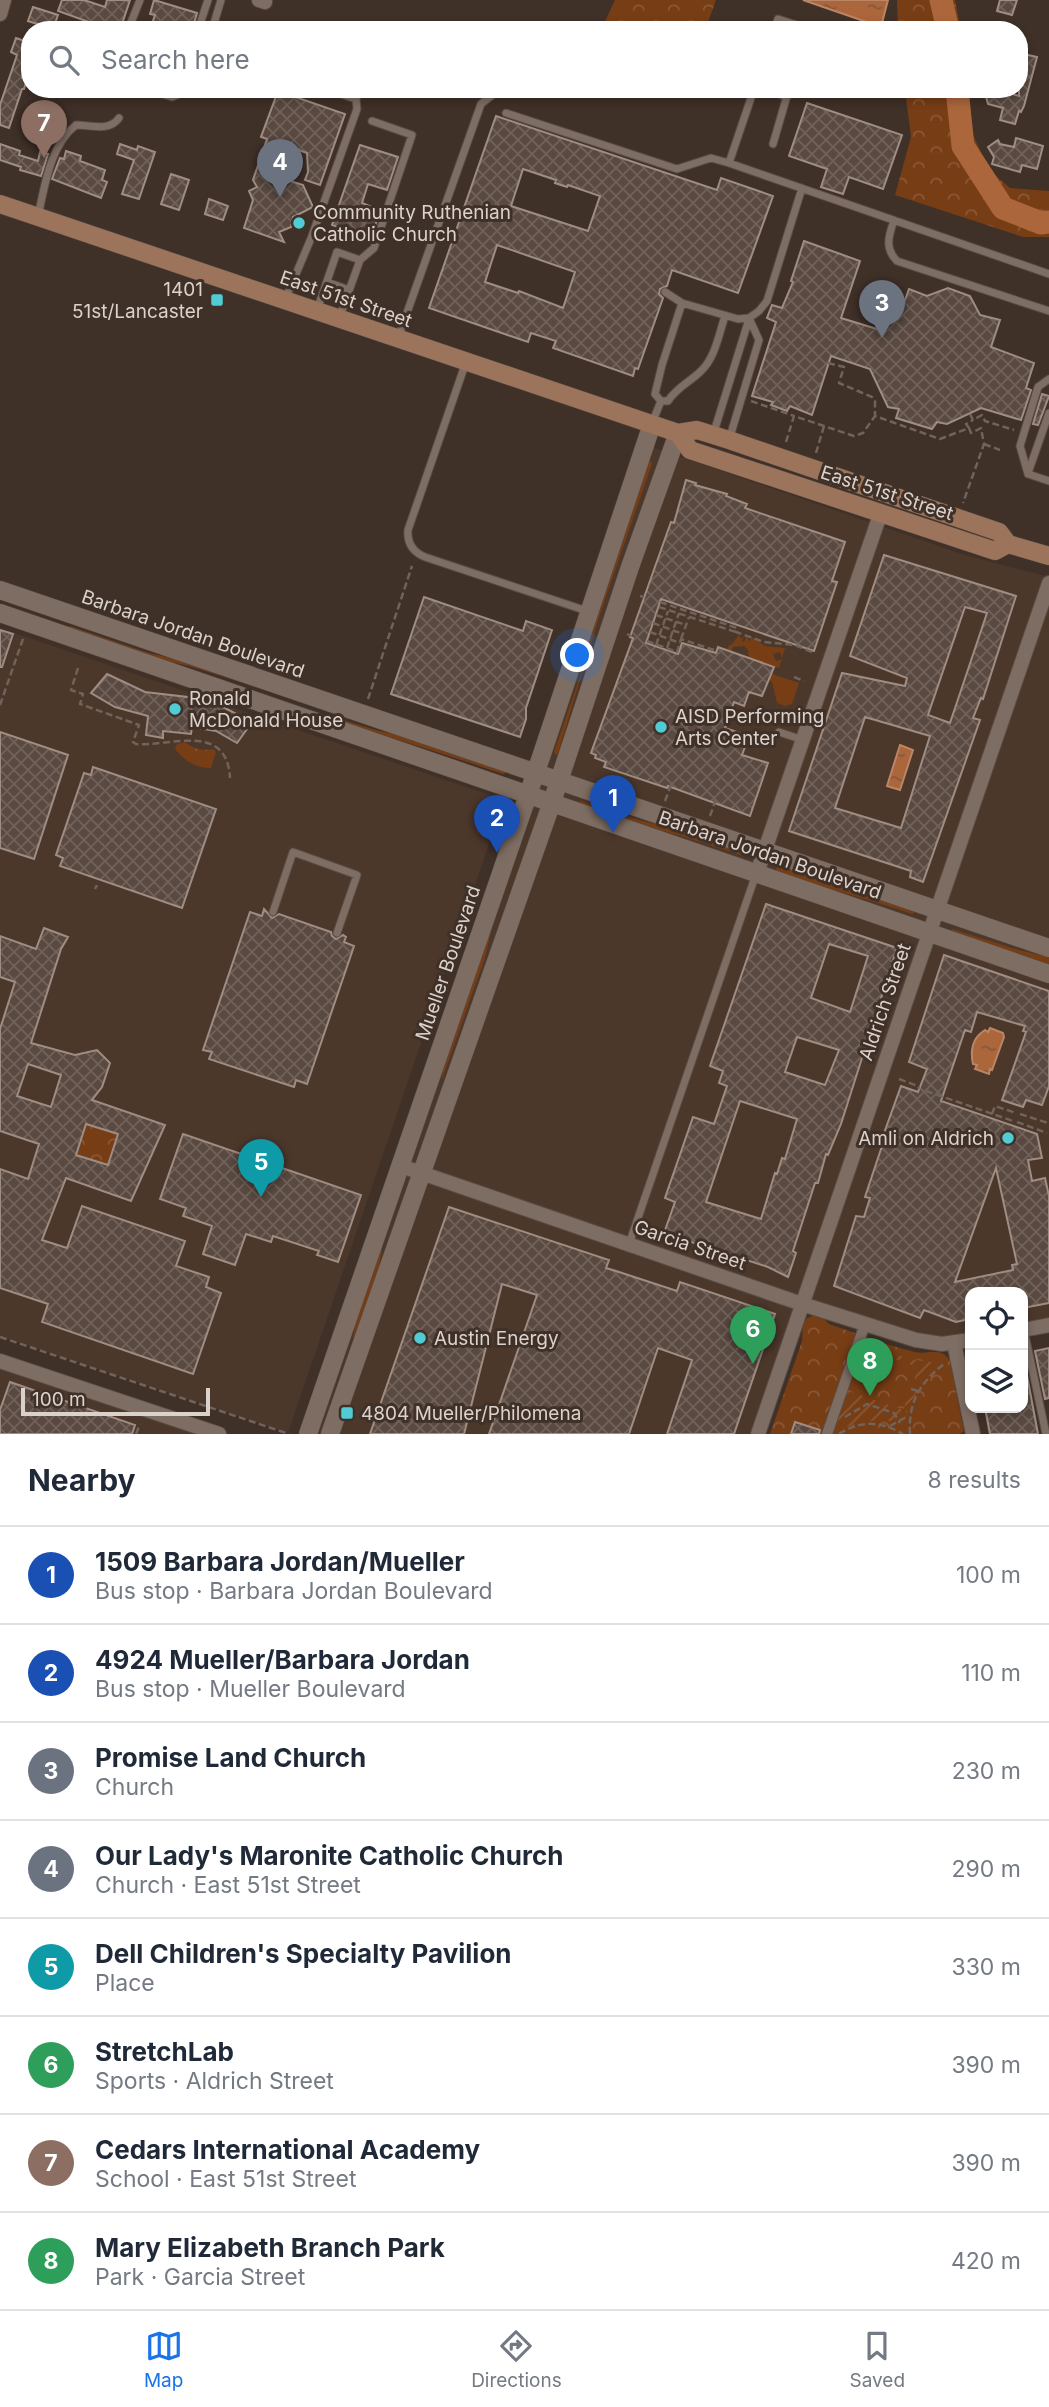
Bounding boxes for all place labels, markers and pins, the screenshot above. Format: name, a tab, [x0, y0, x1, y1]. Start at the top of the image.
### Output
pin: 7	[21, 100, 67, 158]
pin: 4	[257, 139, 303, 197]
place label: Community Ruthenian Catholic Church	[313, 201, 511, 246]
marker: Community Ruthenian Catholic Church	[291, 215, 307, 231]
place label: 1401 51st/Lancaster	[72, 278, 203, 323]
pin: 3	[859, 280, 905, 338]
marker: 1401 51st/Lancaster	[209, 292, 225, 308]
place label: Ronald McDonald House	[189, 687, 343, 732]
marker: Ronald McDonald House	[167, 701, 183, 717]
place label: AISD Performing Arts Center	[675, 705, 824, 750]
marker: AISD Performing Arts Center	[653, 719, 669, 735]
pin: 1	[590, 775, 636, 833]
pin: 2	[474, 795, 520, 853]
place label: Amli on Aldrich	[858, 1127, 994, 1150]
marker: Amli on Aldrich	[1000, 1130, 1016, 1146]
pin: 5	[238, 1139, 284, 1197]
pin: 6	[730, 1306, 776, 1364]
place label: Austin Energy	[434, 1327, 559, 1350]
marker: Austin Energy	[412, 1330, 428, 1346]
pin: 8	[847, 1338, 893, 1396]
place label: 4804 Mueller/Philomena	[361, 1402, 581, 1425]
marker: 4804 Mueller/Philomena	[339, 1405, 355, 1421]

